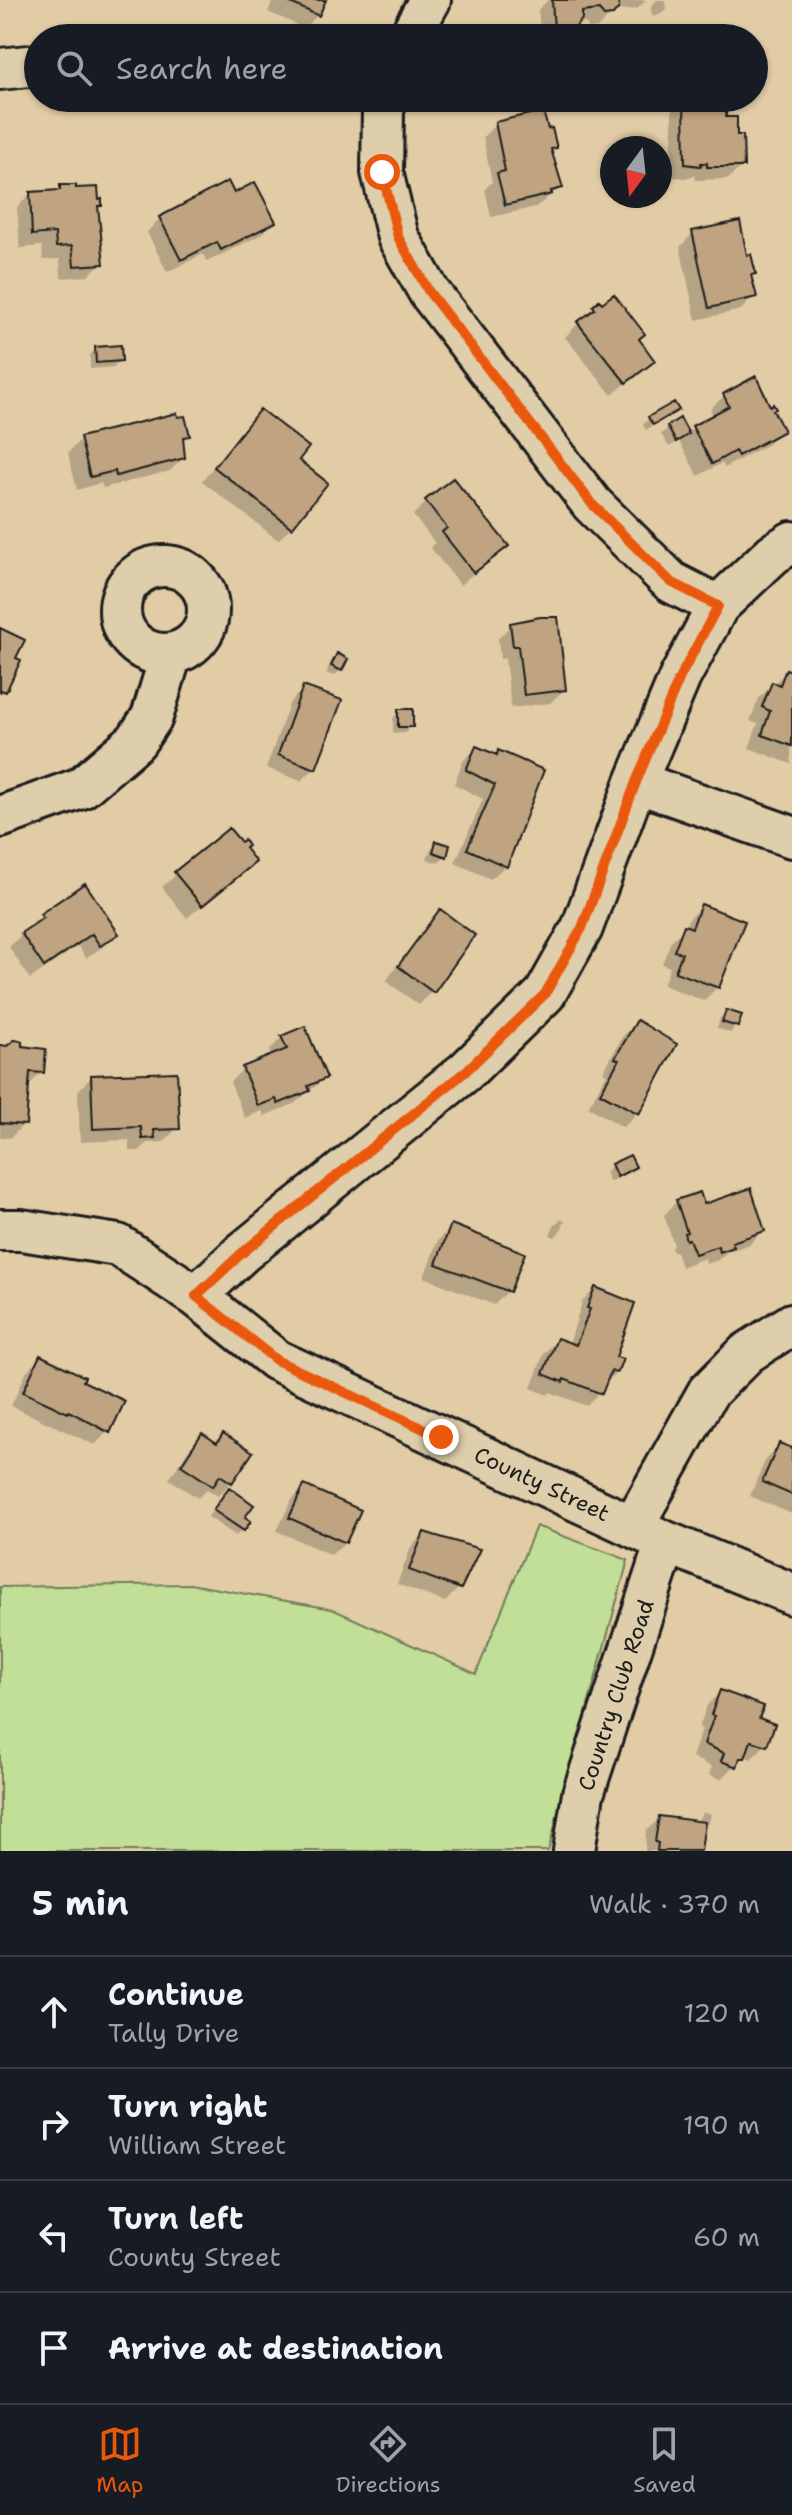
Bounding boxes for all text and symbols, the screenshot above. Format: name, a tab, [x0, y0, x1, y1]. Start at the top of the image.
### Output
search box	[24, 24, 768, 112]
icon: search	[52, 46, 96, 90]
text: Search here	[116, 48, 287, 89]
north arrow	[600, 136, 672, 208]
route start	[364, 154, 400, 190]
route end	[423, 1419, 459, 1455]
street label: County Street	[470, 1440, 614, 1528]
street label: Country Club Road	[571, 1596, 661, 1794]
text: 5 min	[32, 1880, 129, 1926]
text: Walk · 370 m	[589, 1886, 760, 1921]
text: Continue	[108, 1974, 244, 2015]
icon: ahead	[32, 1990, 76, 2034]
text: 120 m	[684, 1995, 760, 2030]
text: Tally Drive	[108, 2015, 240, 2050]
text: Turn right	[108, 2086, 267, 2127]
icon: right	[32, 2102, 76, 2146]
text: 190 m	[683, 2107, 760, 2142]
text: William Street	[108, 2127, 286, 2162]
text: Turn left	[108, 2198, 243, 2239]
icon: left	[32, 2214, 76, 2258]
text: 60 m	[693, 2219, 760, 2254]
text: County Street	[108, 2239, 281, 2274]
icon: arrive	[32, 2326, 76, 2370]
text: Arrive at destination	[108, 2328, 443, 2369]
tab: Map	[96, 2422, 143, 2499]
tab: Directions	[336, 2422, 441, 2499]
tab: Saved	[633, 2422, 696, 2499]

